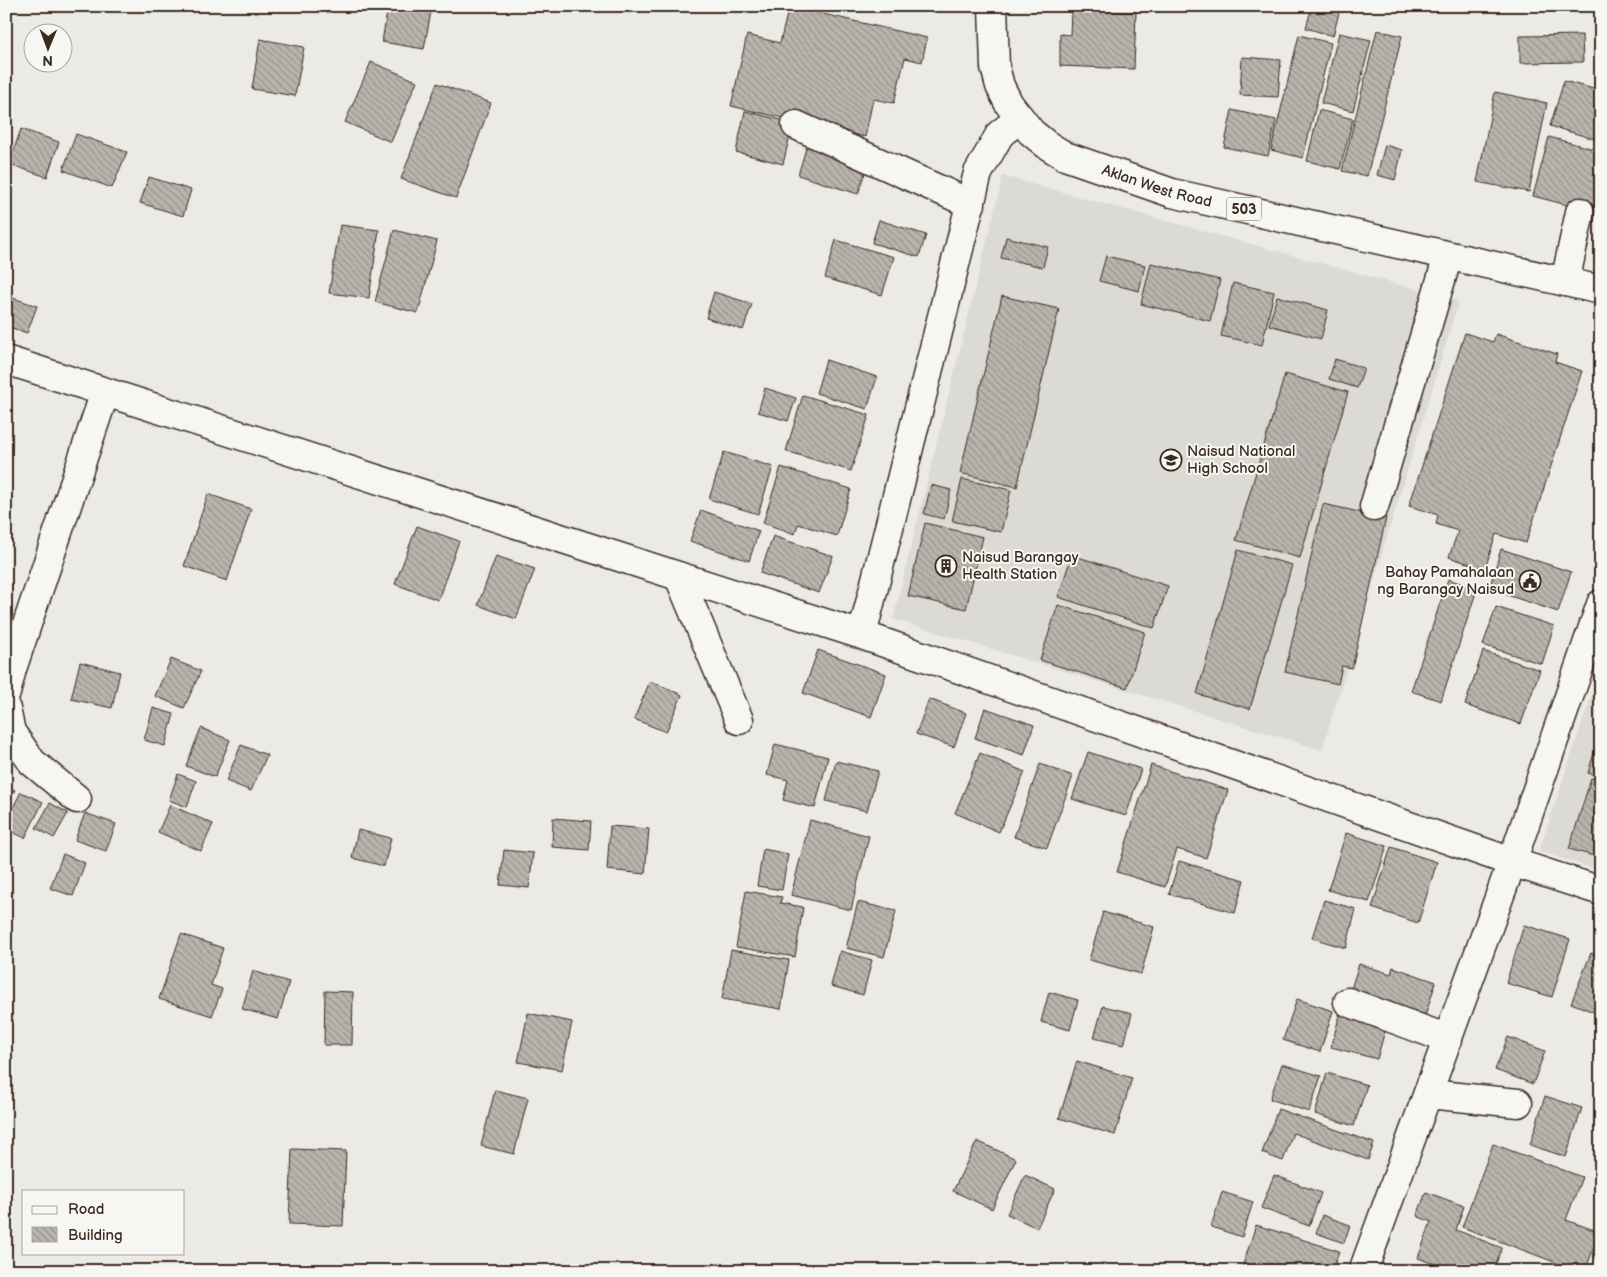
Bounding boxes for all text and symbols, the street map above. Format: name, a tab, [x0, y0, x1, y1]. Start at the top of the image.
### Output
north arrow	[22, 22, 72, 72]
text: N	[42, 52, 53, 69]
street label: Aklan West Road	[1099, 160, 1214, 212]
road number: 503	[1226, 198, 1262, 220]
place label: Naisud National High School	[1187, 442, 1295, 478]
school or university icon: Naisud National High School	[1159, 448, 1183, 472]
place label: Naisud Barangay Health Station	[962, 548, 1079, 584]
building icon: Naisud Barangay Health Station	[934, 554, 958, 578]
place label: Bahay Pamahalaan ng Barangay Naisud	[1377, 563, 1514, 599]
public building icon: Bahay Pamahalaan ng Barangay Naisud	[1518, 569, 1542, 593]
legend	[22, 1190, 185, 1254]
text: Road	[68, 1200, 104, 1219]
text: Building	[68, 1226, 123, 1245]

